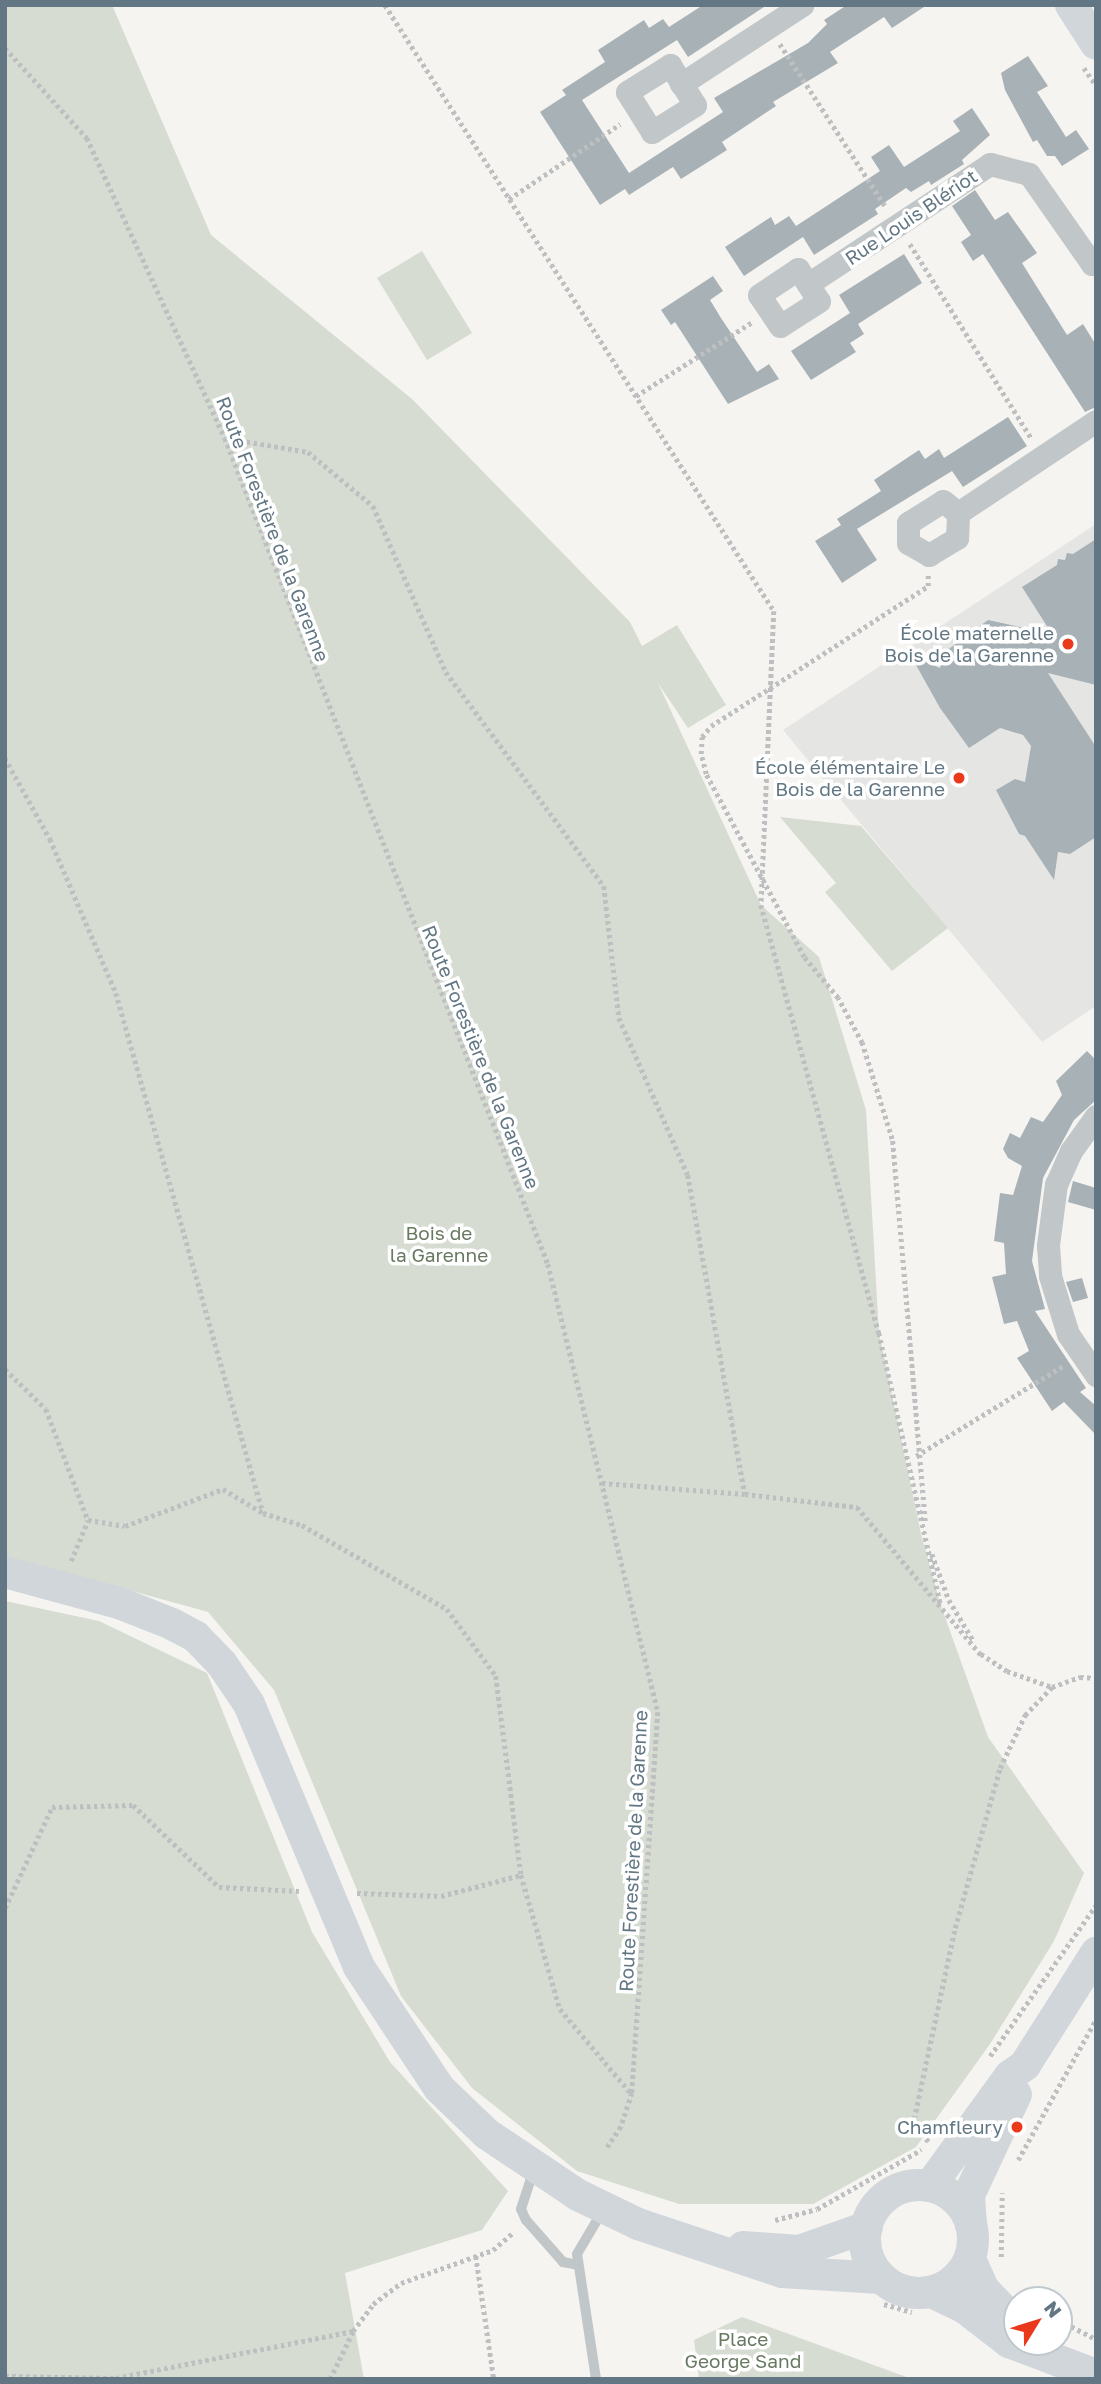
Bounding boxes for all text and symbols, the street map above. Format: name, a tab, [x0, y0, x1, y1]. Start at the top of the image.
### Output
street label: Rue Louis Blériot	[841, 164, 981, 270]
street label: Route Forestière de la Garenne	[212, 393, 334, 665]
place label: École maternelle Bois de la Garenne	[884, 622, 1054, 666]
marker: École maternelle Bois de la Garenne	[1060, 636, 1076, 652]
place label: École élémentaire Le Bois de la Garenne	[755, 756, 945, 800]
marker: École élémentaire Le Bois de la Garenne	[951, 770, 967, 786]
street label: Route Forestière de la Garenne	[418, 922, 544, 1192]
park label: Bois de la Garenne	[390, 1222, 488, 1266]
street label: Route Forestière de la Garenne	[614, 1709, 652, 1993]
place label: Chamfleury	[897, 2116, 1003, 2138]
marker: Chamfleury	[1009, 2119, 1025, 2135]
north arrow	[1003, 2286, 1073, 2356]
text: N	[1040, 2296, 1067, 2322]
park label: Place George Sand	[685, 2328, 801, 2372]

